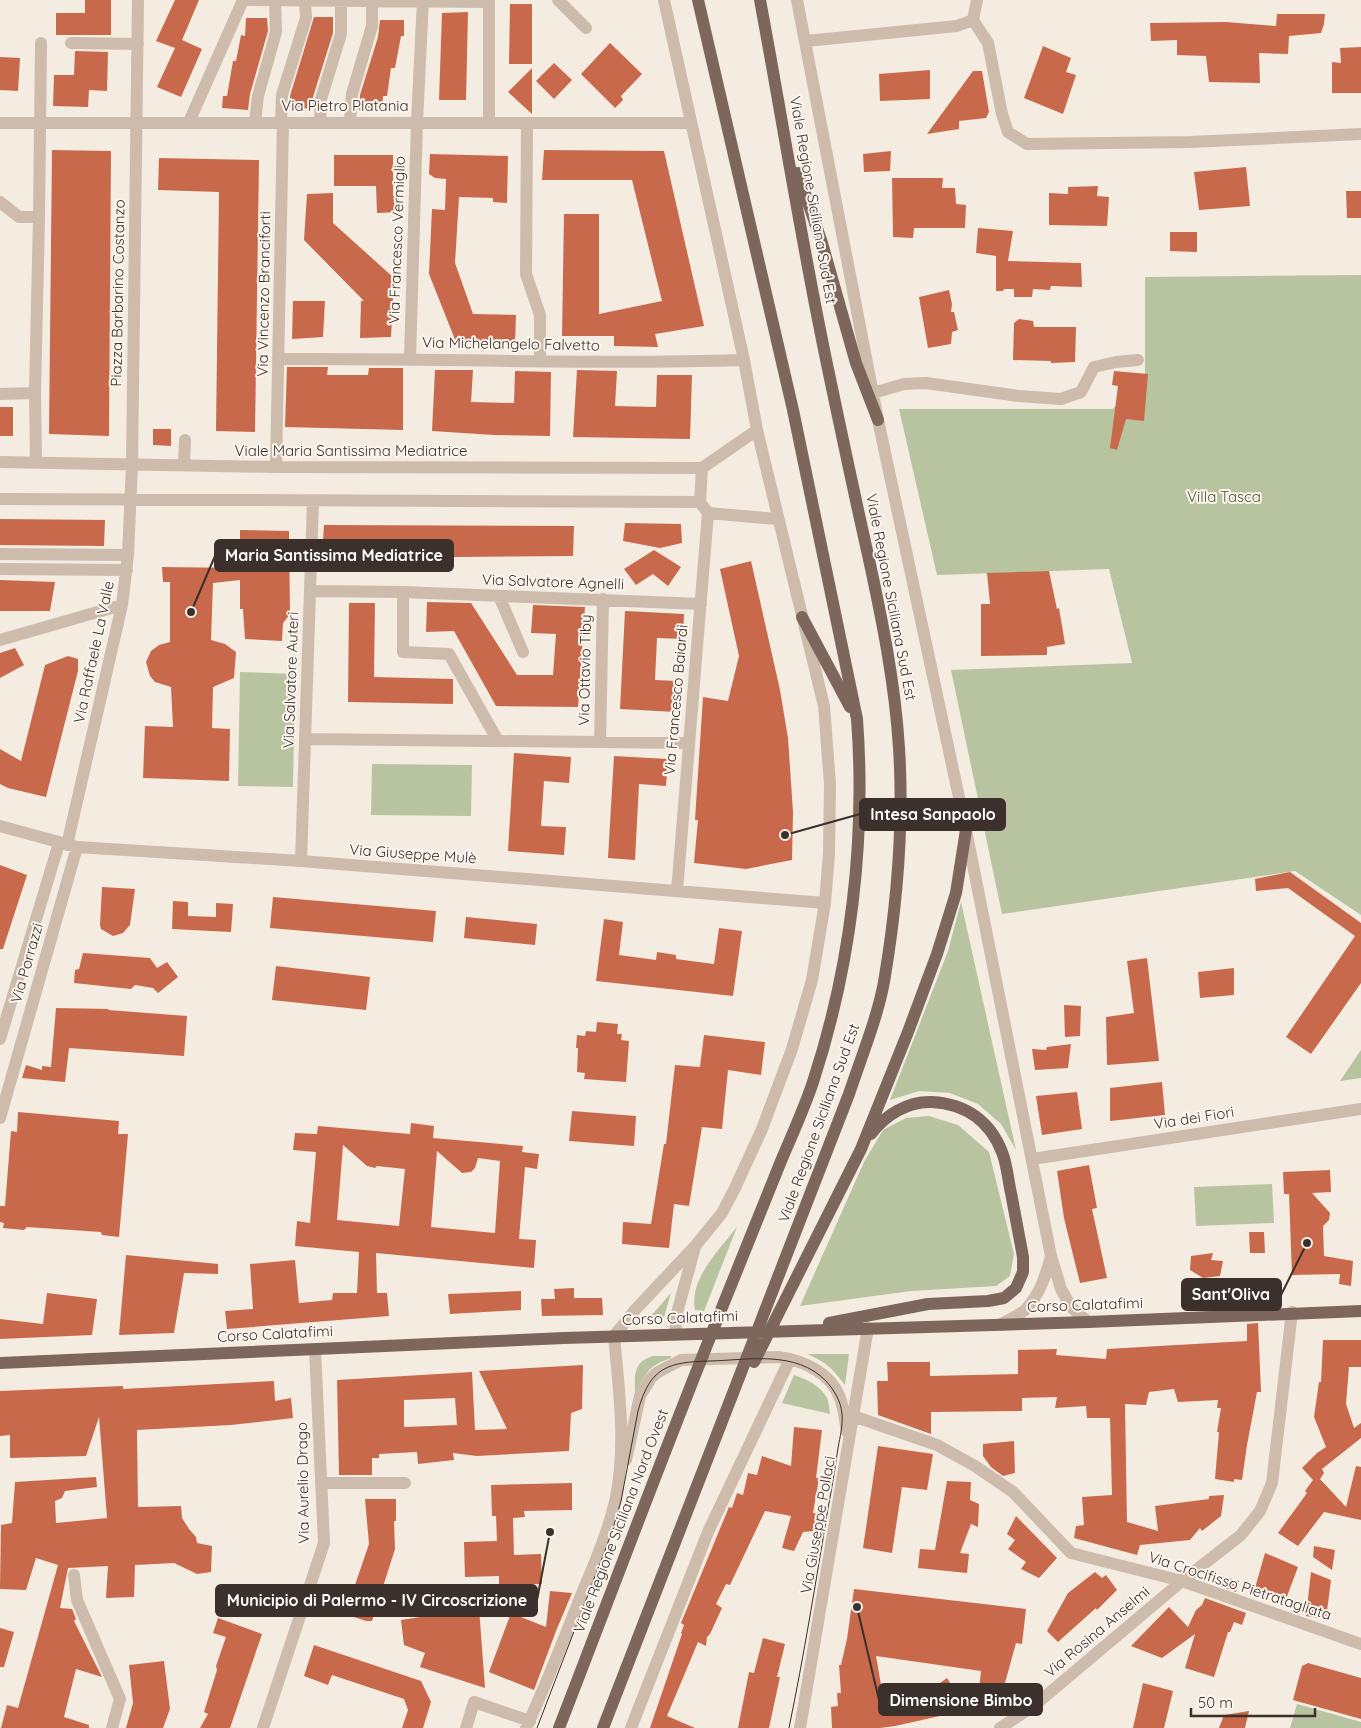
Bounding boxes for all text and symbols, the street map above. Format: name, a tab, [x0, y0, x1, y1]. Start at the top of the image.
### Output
street label: Viale Regione Siciliana Sud Est	[786, 95, 841, 305]
street label: Via Pietro Platania	[281, 96, 409, 115]
street label: Via Francesco Vermiglio	[384, 156, 409, 324]
street label: Piazza Barbarino Costanzo	[106, 199, 129, 387]
street label: Via Vincenzo Branciforti	[253, 211, 274, 377]
street label: Via Michelangelo Falvetto	[422, 332, 600, 355]
street label: Viale Maria Santissima Mediatrice	[234, 441, 468, 460]
park label: Villa Tasca	[1187, 487, 1261, 506]
street label: Viale Regione Siciliana Sud Est	[862, 492, 921, 702]
callout: Maria Santissima Mediatrice	[215, 540, 453, 571]
text: Maria Santissima Mediatrice	[225, 545, 443, 565]
street label: Via Salvatore Agnelli	[482, 570, 624, 593]
street label: Via Raffaele La Valle	[69, 579, 118, 725]
street label: Via Salvatore Auteri	[279, 611, 302, 749]
street label: Via Ottavio Tiby	[574, 614, 595, 726]
street label: Via Francesco Baiardi	[659, 624, 692, 776]
callout: Intesa Sanpaolo	[860, 799, 1005, 830]
text: Intesa Sanpaolo	[870, 804, 996, 824]
street label: Via Giuseppe Mulè	[349, 840, 477, 867]
street label: Via Porrazzi	[6, 921, 47, 1005]
street label: Viale Regione Siciliana Sud Est	[774, 1021, 863, 1225]
street label: Via dei Fiori	[1152, 1102, 1235, 1133]
callout: Sant'Oliva	[1182, 1279, 1281, 1310]
text: Sant'Oliva	[1192, 1284, 1270, 1304]
street label: Corso Calatafimi	[1027, 1293, 1143, 1316]
street label: Corso Calatafimi	[622, 1306, 738, 1329]
street label: Corso Calatafimi	[217, 1321, 333, 1346]
street label: Viale Regione Siciliana Nord Ovest	[569, 1406, 672, 1635]
street label: Via Aurelio Drago	[292, 1422, 313, 1544]
street label: Via Giuseppe Pollaci	[796, 1455, 839, 1595]
street label: Via Crocifisso Pietratagliata	[1146, 1547, 1334, 1624]
street label: Via Rosina Anselmi	[1040, 1582, 1153, 1681]
callout: Municipio di Palermo - IV Circoscrizione	[216, 1585, 537, 1616]
text: Municipio di Palermo - IV Circoscrizione	[227, 1590, 527, 1610]
callout: Dimensione Bimbo	[879, 1684, 1042, 1715]
scale bar	[1191, 1686, 1315, 1718]
text: Dimensione Bimbo	[890, 1690, 1032, 1710]
text: 50 m	[1198, 1693, 1233, 1712]

